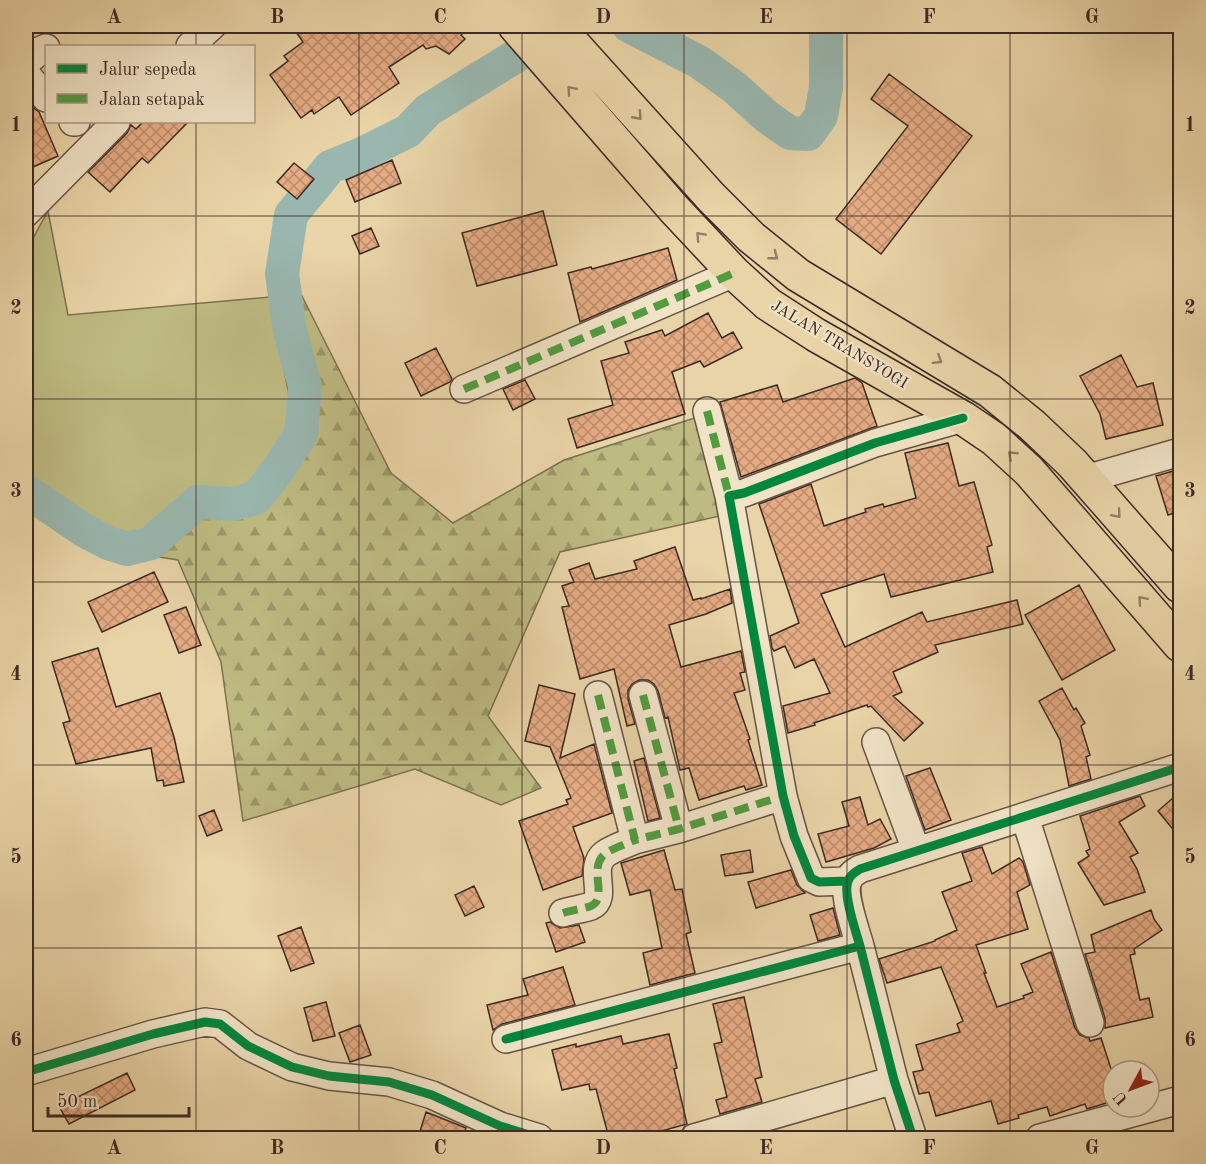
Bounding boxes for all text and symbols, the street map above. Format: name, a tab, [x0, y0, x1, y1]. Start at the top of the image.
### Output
text: A	[106, 8, 122, 28]
text: B	[270, 8, 284, 28]
text: C	[433, 8, 447, 28]
text: D	[595, 8, 611, 28]
text: E	[759, 8, 773, 28]
text: F	[922, 8, 936, 28]
text: G	[1085, 8, 1099, 28]
legend	[45, 45, 255, 123]
text: Jalur sepeda	[99, 61, 197, 79]
one-way arrow	[567, 86, 578, 97]
text: Jalan setapak	[99, 91, 205, 109]
one-way arrow	[631, 109, 642, 120]
text: 1	[10, 116, 22, 136]
text: 1	[1184, 116, 1196, 136]
one-way arrow	[696, 233, 707, 243]
one-way arrow	[767, 248, 778, 259]
street label: JALAN TRANSYOGI	[768, 298, 910, 392]
text: 2	[10, 299, 22, 319]
text: 2	[1184, 299, 1196, 319]
one-way arrow	[932, 352, 943, 363]
one-way arrow	[1008, 452, 1019, 463]
text: 3	[10, 482, 22, 502]
text: 3	[1184, 482, 1196, 502]
one-way arrow	[1110, 507, 1121, 518]
one-way arrow	[1138, 597, 1149, 607]
text: 4	[10, 665, 22, 685]
text: 4	[1184, 665, 1196, 685]
text: 5	[10, 847, 22, 868]
text: 5	[1184, 847, 1196, 868]
text: 6	[10, 1031, 22, 1051]
text: 6	[1184, 1031, 1196, 1051]
north arrow	[1101, 1059, 1161, 1119]
scale bar	[48, 1080, 189, 1118]
text: U	[1111, 1087, 1131, 1108]
text: 50 m	[57, 1093, 97, 1111]
text: A	[106, 1139, 122, 1159]
text: B	[270, 1139, 284, 1159]
text: C	[433, 1139, 447, 1159]
text: D	[595, 1139, 611, 1159]
text: E	[759, 1139, 773, 1159]
text: F	[922, 1139, 936, 1159]
text: G	[1085, 1139, 1099, 1159]

